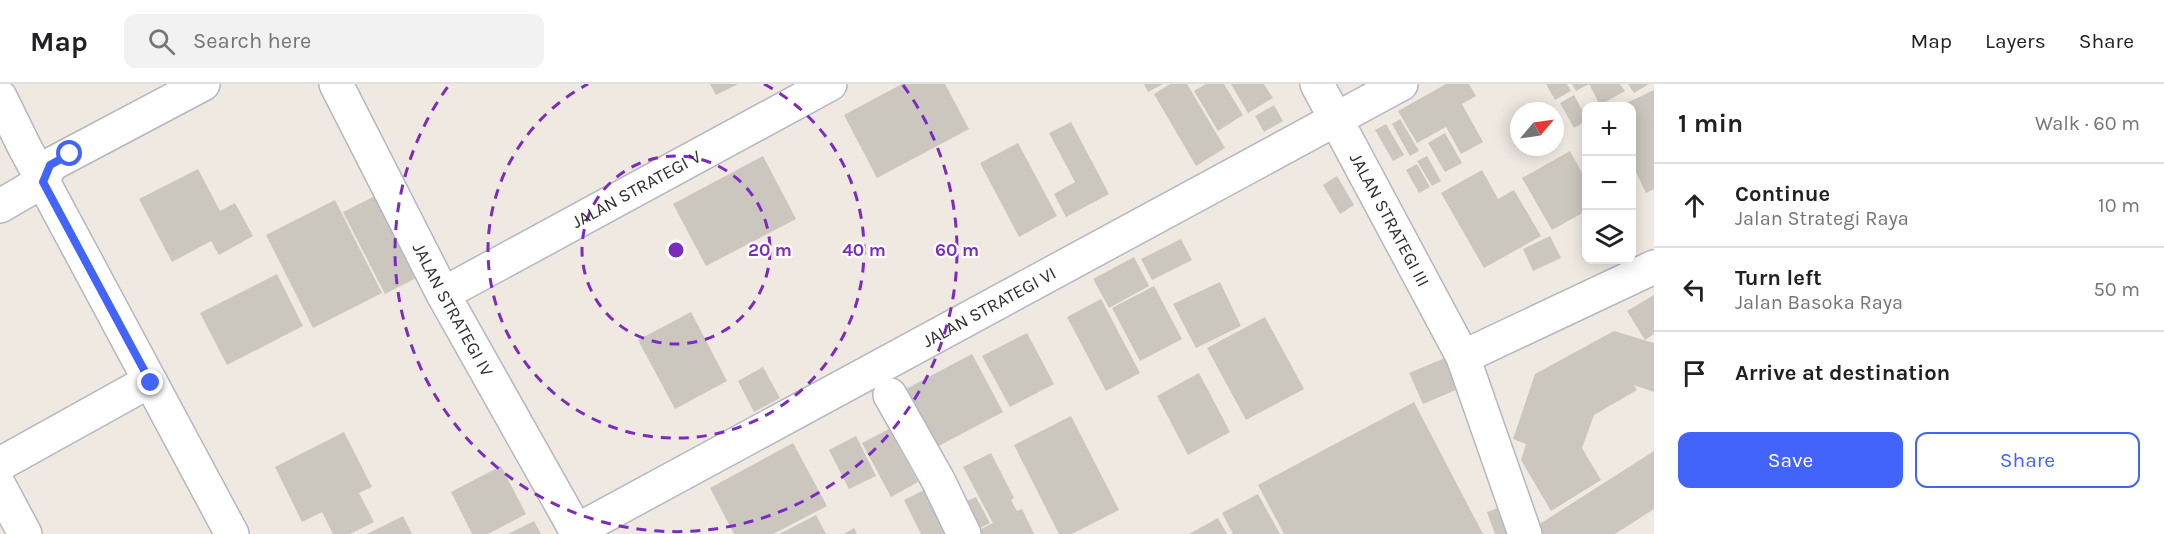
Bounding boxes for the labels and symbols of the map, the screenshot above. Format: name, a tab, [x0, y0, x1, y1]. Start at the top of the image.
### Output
north arrow	[1510, 102, 1564, 156]
route start	[56, 140, 82, 166]
street label: JALAN STRATEGI V	[568, 145, 705, 233]
street label: JALAN STRATEGI III	[1345, 149, 1434, 291]
street label: JALAN STRATEGI IV	[408, 239, 498, 380]
text: 20 m	[748, 239, 792, 261]
text: 40 m	[842, 239, 886, 261]
text: 60 m	[935, 239, 979, 261]
centre of rings	[666, 240, 686, 260]
street label: JALAN STRATEGI VI	[919, 262, 1060, 352]
route end	[137, 369, 163, 395]

